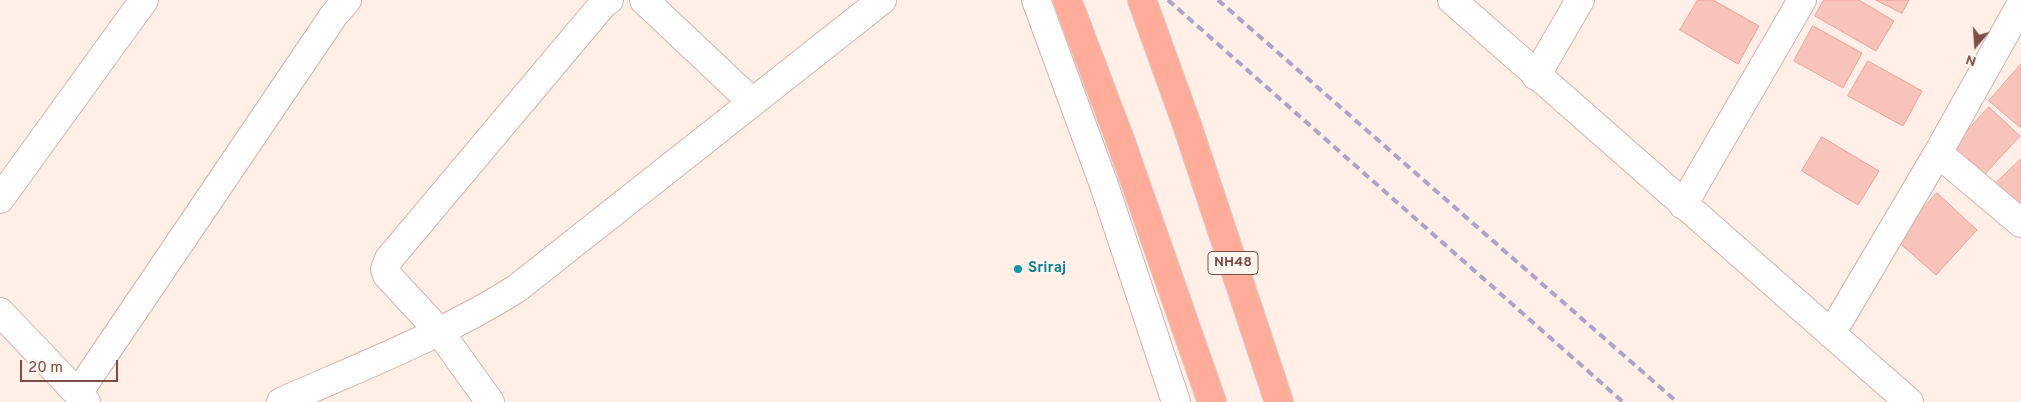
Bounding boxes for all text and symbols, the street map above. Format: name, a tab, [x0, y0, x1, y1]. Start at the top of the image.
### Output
north arrow	[1951, 20, 2001, 70]
text: N	[1964, 50, 1979, 69]
road number: NH48	[1208, 252, 1258, 274]
place label: Sriraj	[1028, 260, 1066, 278]
marker: Sriraj	[1012, 263, 1024, 275]
scale bar	[22, 350, 120, 382]
text: 20 m	[28, 359, 63, 378]

